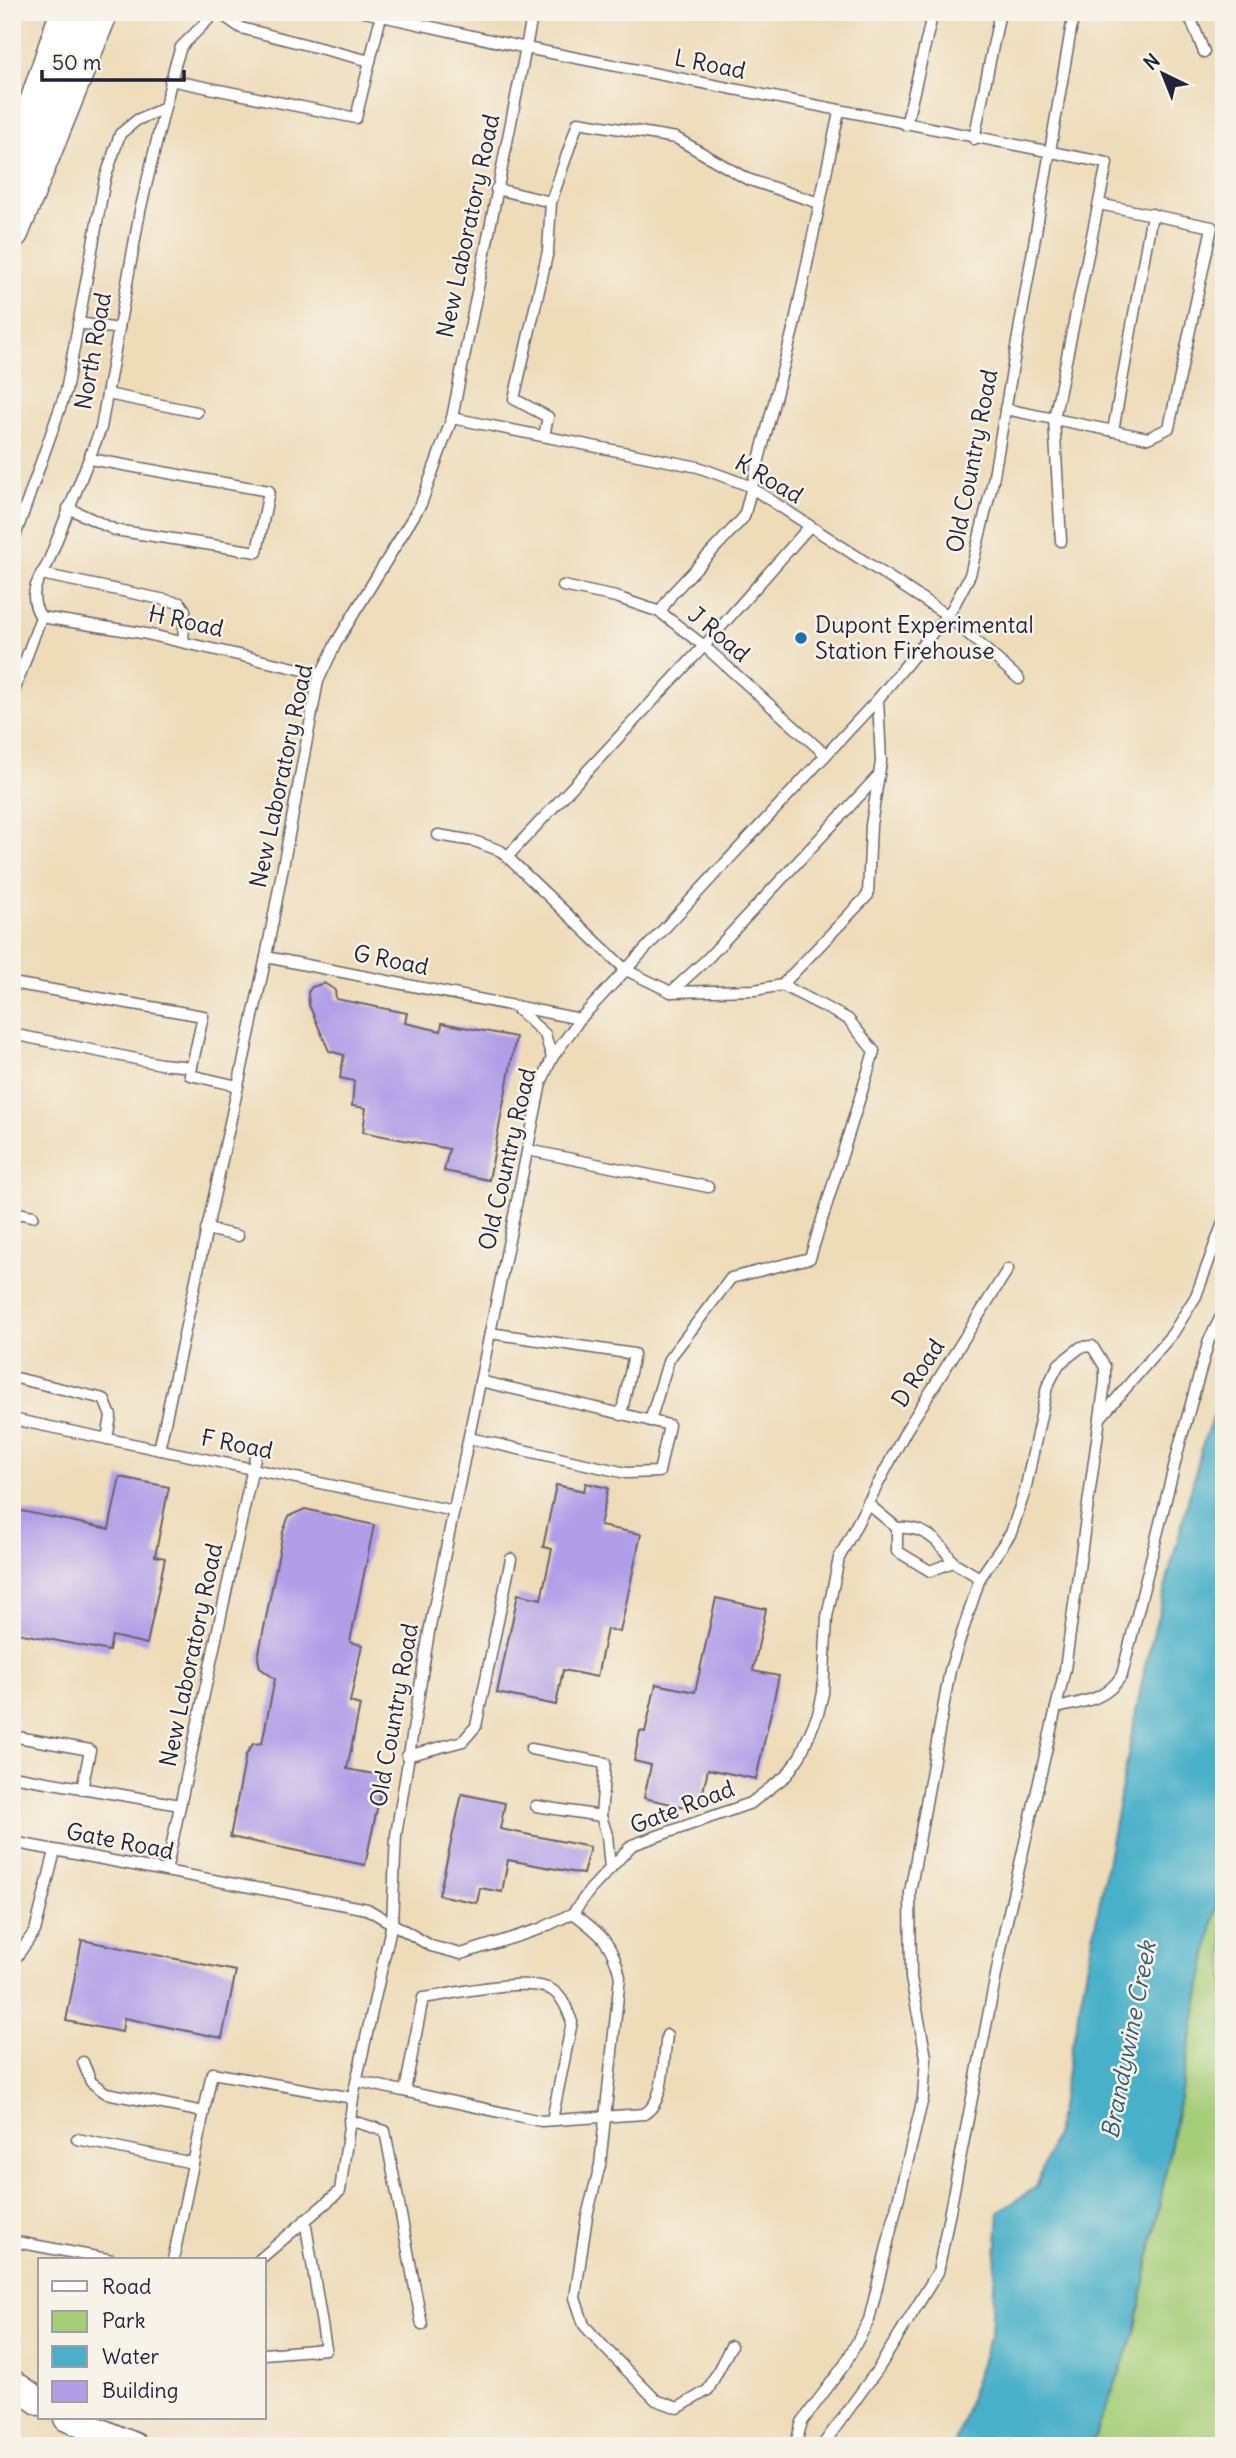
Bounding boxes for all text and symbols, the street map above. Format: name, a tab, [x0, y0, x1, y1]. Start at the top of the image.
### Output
scale bar	[42, 38, 184, 82]
north arrow	[1128, 38, 1198, 108]
street label: L Road	[672, 42, 748, 85]
text: N	[1138, 48, 1164, 75]
text: 50 m	[52, 49, 101, 76]
street label: New Laboratory Road	[430, 112, 505, 340]
street label: North Road	[68, 290, 117, 412]
street label: Old Country Road	[940, 367, 1003, 555]
street label: K Road	[730, 448, 808, 510]
street label: H Road	[146, 598, 226, 643]
street label: J Road	[683, 600, 756, 668]
place label: Dupont Experimental Station Firehouse	[815, 610, 1034, 665]
marker: Dupont Experimental Station Firehouse	[793, 630, 809, 646]
street label: New Laboratory Road	[243, 662, 318, 890]
street label: G Road	[351, 938, 431, 981]
street label: Old Country Road	[471, 1065, 542, 1253]
street label: D Road	[885, 1333, 950, 1412]
street label: F Road	[199, 1422, 275, 1465]
street label: New Laboratory Road	[153, 1541, 228, 1769]
street label: Old Country Road	[363, 1621, 424, 1809]
street label: Gate Road	[626, 1773, 738, 1840]
street label: Gate Road	[64, 1816, 176, 1865]
water label: Brandywine Creek	[1094, 1937, 1162, 2141]
legend	[38, 2258, 266, 2420]
text: Road	[102, 2273, 151, 2300]
text: Park	[102, 2307, 145, 2334]
text: Water	[102, 2343, 160, 2370]
text: Building	[102, 2377, 178, 2404]

